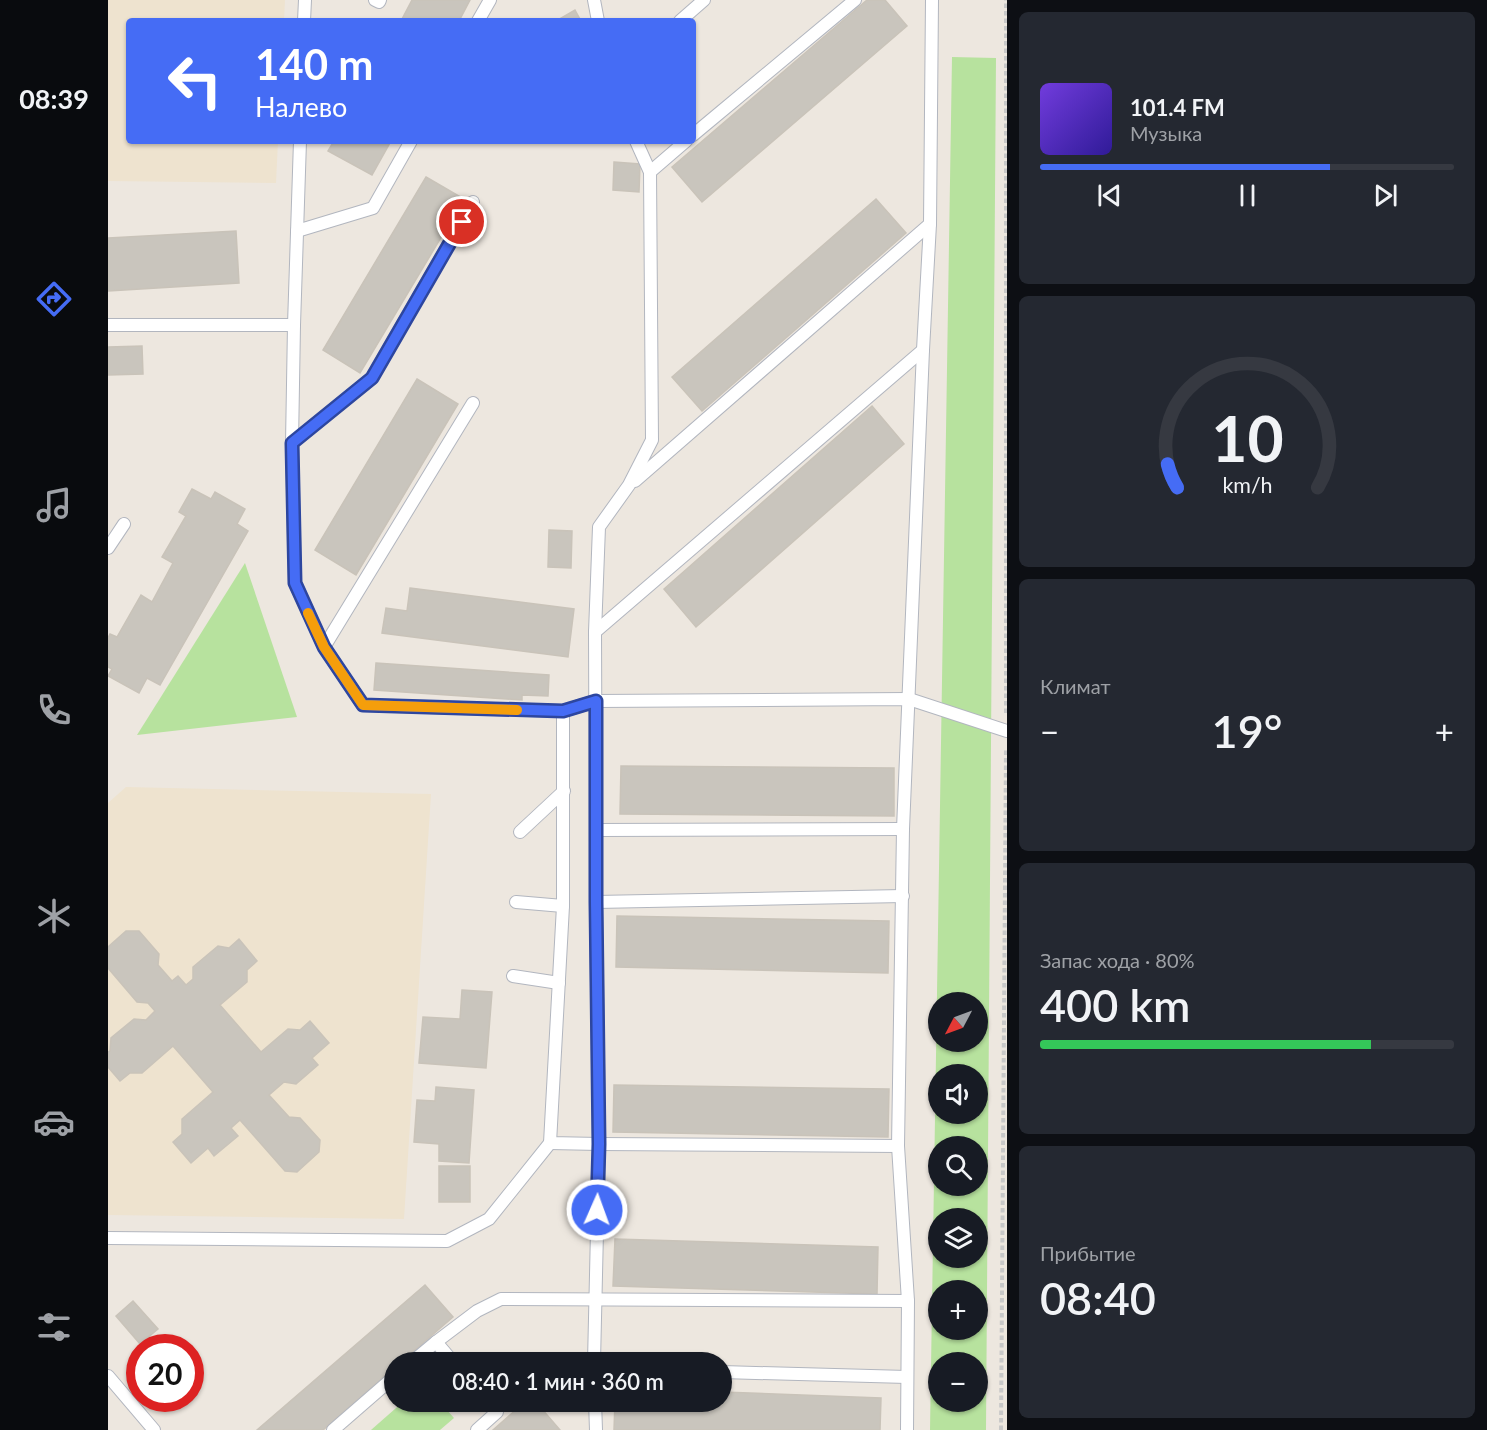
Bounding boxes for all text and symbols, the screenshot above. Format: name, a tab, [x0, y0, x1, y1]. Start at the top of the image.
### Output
text: 140 m	[255, 39, 373, 89]
icon: left	[156, 42, 234, 120]
text: 08:39	[19, 82, 89, 115]
text: Налево	[255, 90, 347, 123]
text: 101.4 FM	[1130, 94, 1225, 121]
text: Музыка	[1130, 121, 1202, 145]
icon: previous	[1093, 179, 1126, 212]
icon: pause	[1231, 179, 1264, 212]
icon: next	[1369, 179, 1402, 212]
pin	[436, 196, 487, 247]
icon: arrive	[445, 205, 478, 238]
icon: directions	[33, 278, 75, 320]
text: 10	[1211, 401, 1283, 476]
text: km/h	[1222, 473, 1272, 499]
icon: music	[33, 484, 75, 526]
text: Климат	[1040, 674, 1111, 698]
icon: phone	[33, 689, 75, 731]
text: 19°	[1212, 704, 1282, 758]
text: −	[1040, 711, 1059, 751]
text: +	[1435, 711, 1454, 751]
icon: climate	[33, 895, 75, 937]
text: Запас хода · 80%	[1040, 948, 1195, 972]
text: 400 km	[1040, 978, 1190, 1032]
north arrow	[928, 992, 988, 1052]
map controls	[928, 992, 988, 1412]
button: sound	[928, 1064, 988, 1124]
icon: car	[33, 1101, 75, 1143]
button: search	[928, 1136, 988, 1196]
position arrow	[565, 1178, 629, 1242]
button: layers	[928, 1208, 988, 1268]
text: Прибытие	[1040, 1241, 1136, 1265]
text: 08:40	[1040, 1271, 1156, 1325]
button: +	[928, 1280, 988, 1340]
icon: filters	[33, 1306, 75, 1348]
speed limit sign: 20	[126, 1334, 204, 1412]
button: −	[928, 1352, 988, 1412]
text: 08:40 · 1 мин · 360 m	[452, 1368, 664, 1395]

